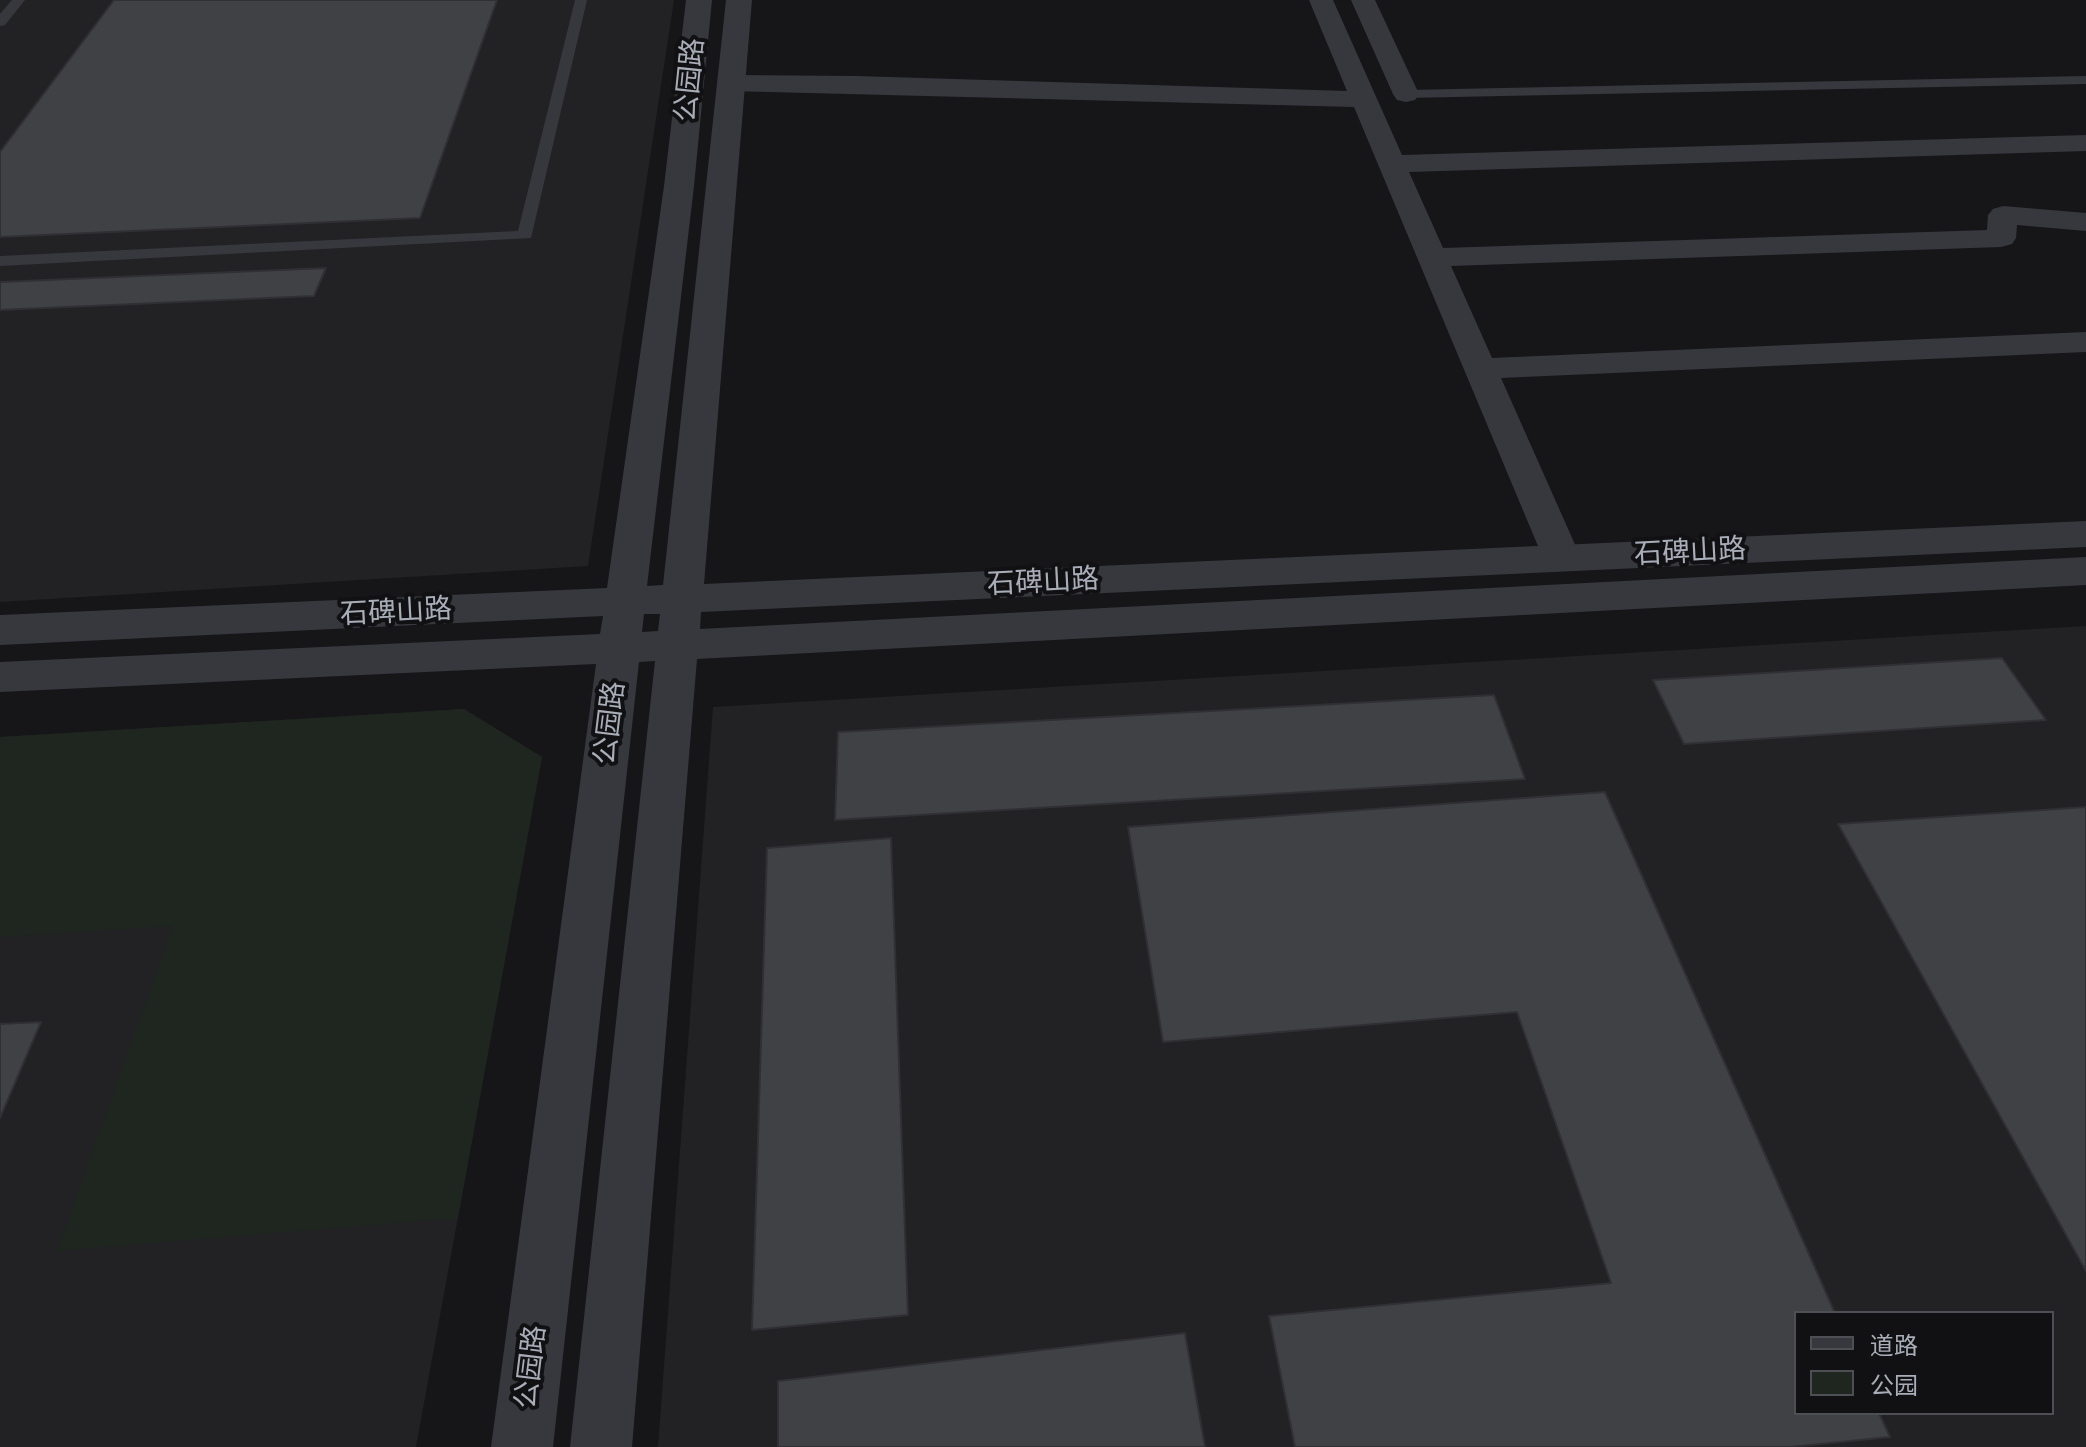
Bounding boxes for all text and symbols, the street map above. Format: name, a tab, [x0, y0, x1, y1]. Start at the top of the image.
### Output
street label: 公园路	[669, 36, 711, 124]
street label: 石碑山路	[1633, 532, 1747, 572]
street label: 石碑山路	[986, 562, 1100, 602]
street label: 石碑山路	[339, 592, 453, 632]
street label: 公园路	[588, 679, 632, 767]
legend	[1794, 1311, 2054, 1415]
street label: 公园路	[509, 1323, 553, 1411]
text: 道路	[1870, 1331, 1918, 1360]
text: 公园	[1870, 1371, 1918, 1400]

